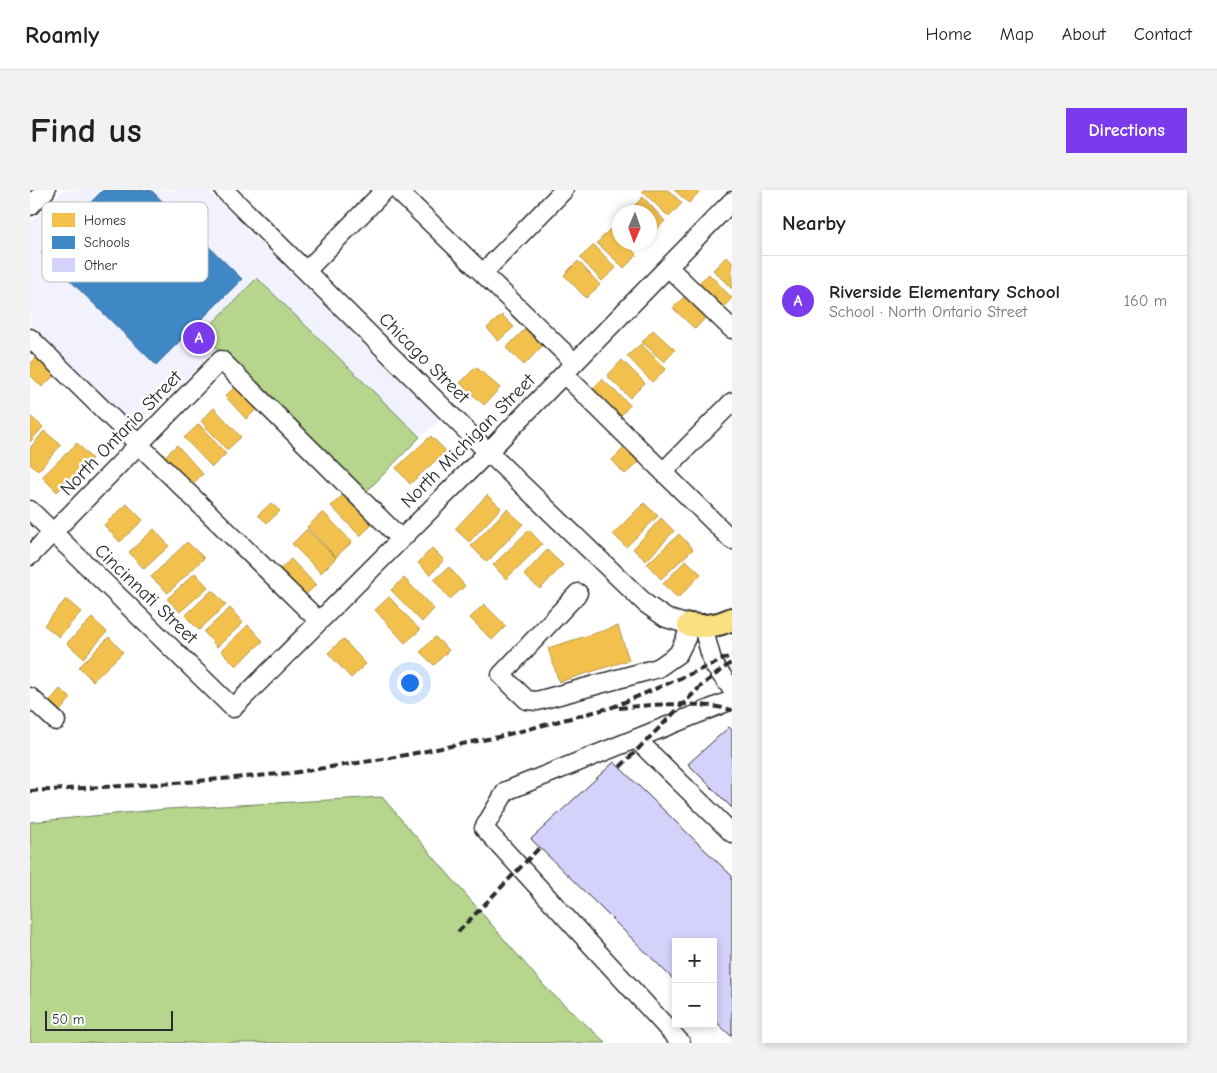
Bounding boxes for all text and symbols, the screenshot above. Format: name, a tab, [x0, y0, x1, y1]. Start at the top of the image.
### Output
text: Roamly	[25, 21, 99, 49]
text: Home	[925, 24, 972, 45]
text: Map	[1000, 24, 1034, 45]
text: About	[1062, 24, 1106, 45]
text: Contact	[1134, 24, 1192, 45]
button: Directions	[1066, 108, 1187, 153]
text: Find us	[30, 110, 142, 151]
legend	[42, 202, 208, 282]
north arrow	[612, 205, 657, 250]
text: Nearby	[782, 211, 846, 235]
text: Homes	[84, 212, 126, 229]
text: Schools	[84, 234, 130, 251]
text: Other	[84, 257, 118, 274]
text: Riverside Elementary School	[829, 281, 1060, 303]
text: A	[794, 292, 802, 310]
text: 160 m	[1124, 292, 1167, 310]
text: School · North Ontario Street	[829, 303, 1027, 321]
street label: Chicago Street	[374, 308, 474, 408]
pin: A	[183, 319, 215, 357]
street label: North Ontario Street	[56, 366, 187, 500]
street label: North Michigan Street	[396, 369, 540, 513]
street label: Cincinnati Street	[90, 539, 202, 649]
your location	[397, 670, 423, 696]
map controls	[672, 938, 717, 1028]
button: +	[672, 938, 717, 983]
button: −	[672, 983, 717, 1028]
scale bar	[45, 1008, 172, 1031]
text: 50 m	[52, 1011, 84, 1028]

